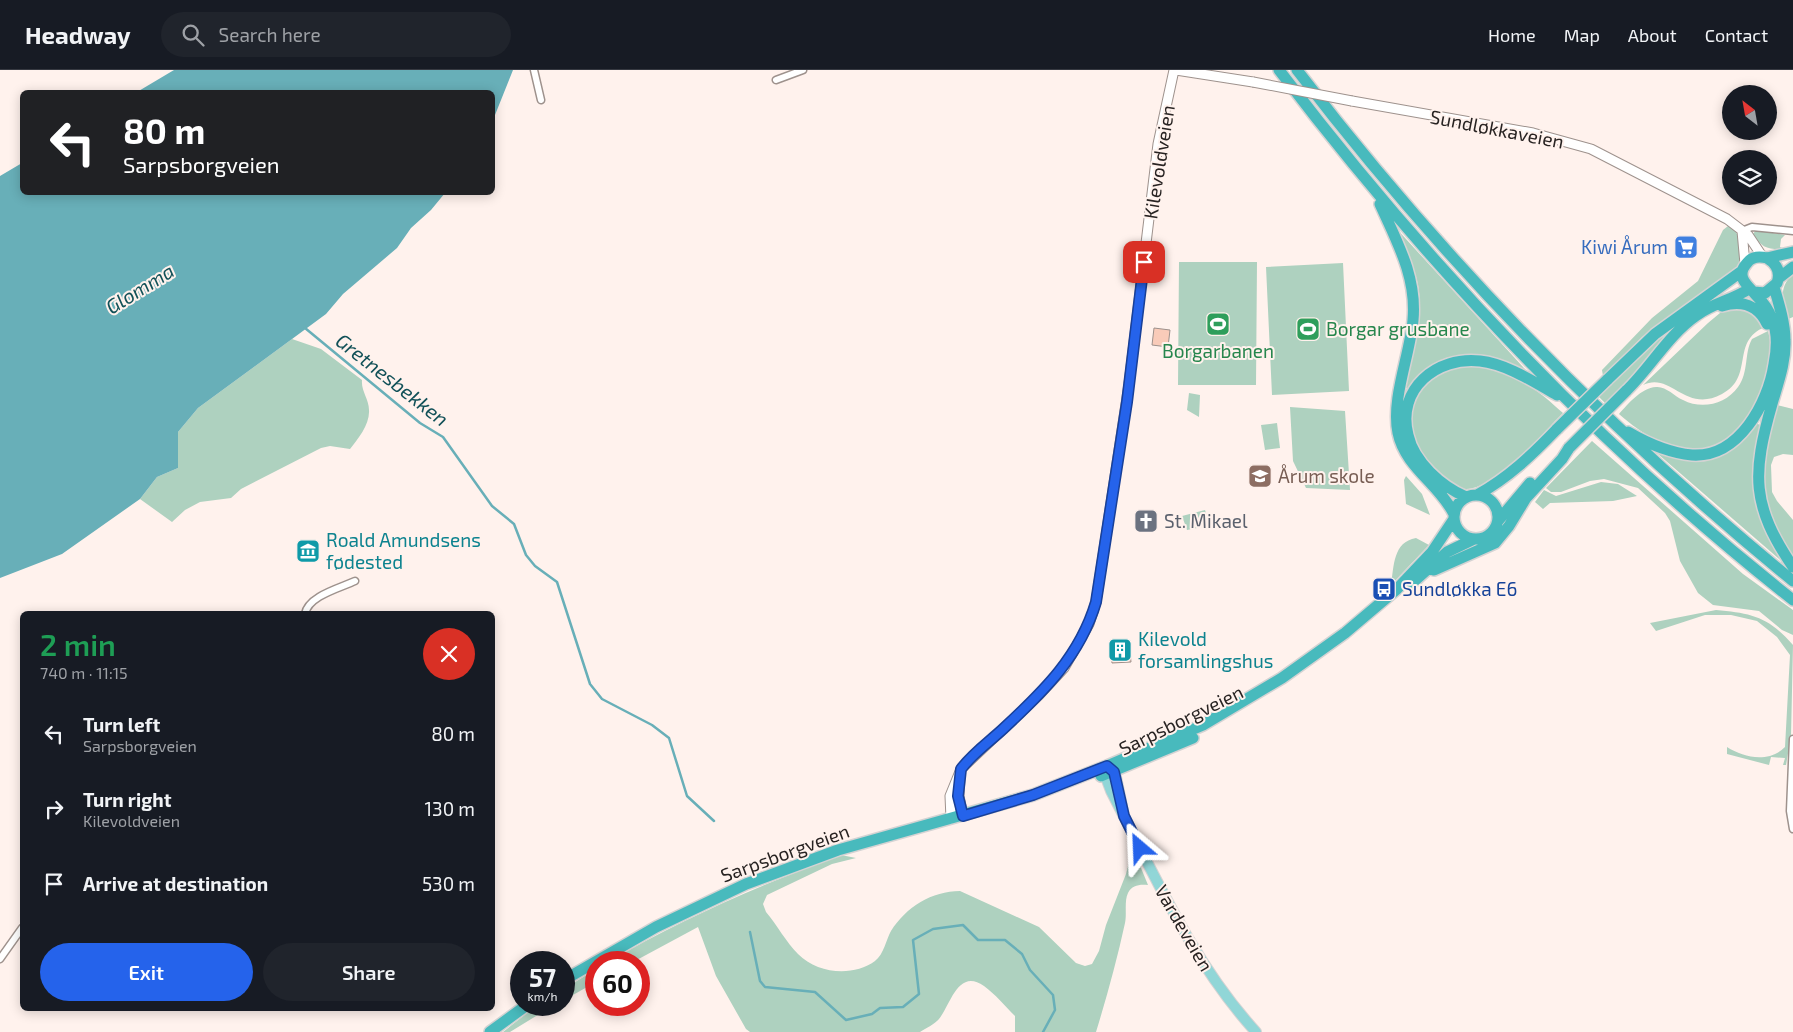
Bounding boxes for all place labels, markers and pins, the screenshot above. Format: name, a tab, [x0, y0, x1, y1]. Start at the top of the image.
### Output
supermarket icon: Kiwi Årum	[1673, 234, 1699, 260]
place label: Kiwi Årum	[1581, 235, 1668, 258]
pin	[1123, 241, 1165, 283]
sports icon: Borgarbanen	[1205, 311, 1231, 337]
sports icon: Borgar grusbane	[1295, 316, 1321, 342]
place label: Borgar grusbane	[1326, 317, 1470, 340]
place label: Borgarbanen	[1162, 339, 1274, 362]
school or university icon: Årum skole	[1247, 463, 1273, 489]
place label: Årum skole	[1278, 464, 1375, 487]
church icon: St. Mikael	[1133, 508, 1159, 534]
place label: St. Mikael	[1164, 509, 1248, 532]
place label: Roald Amundsens fødested	[326, 528, 481, 573]
museum icon: Roald Amundsens fødested	[295, 538, 321, 564]
bus stop icon: Sundløkka E6	[1371, 576, 1397, 602]
place label: Sundløkka E6	[1402, 577, 1517, 600]
place label: Kilevold forsamlingshus	[1138, 627, 1273, 672]
building icon: Kilevold forsamlingshus	[1107, 637, 1133, 663]

